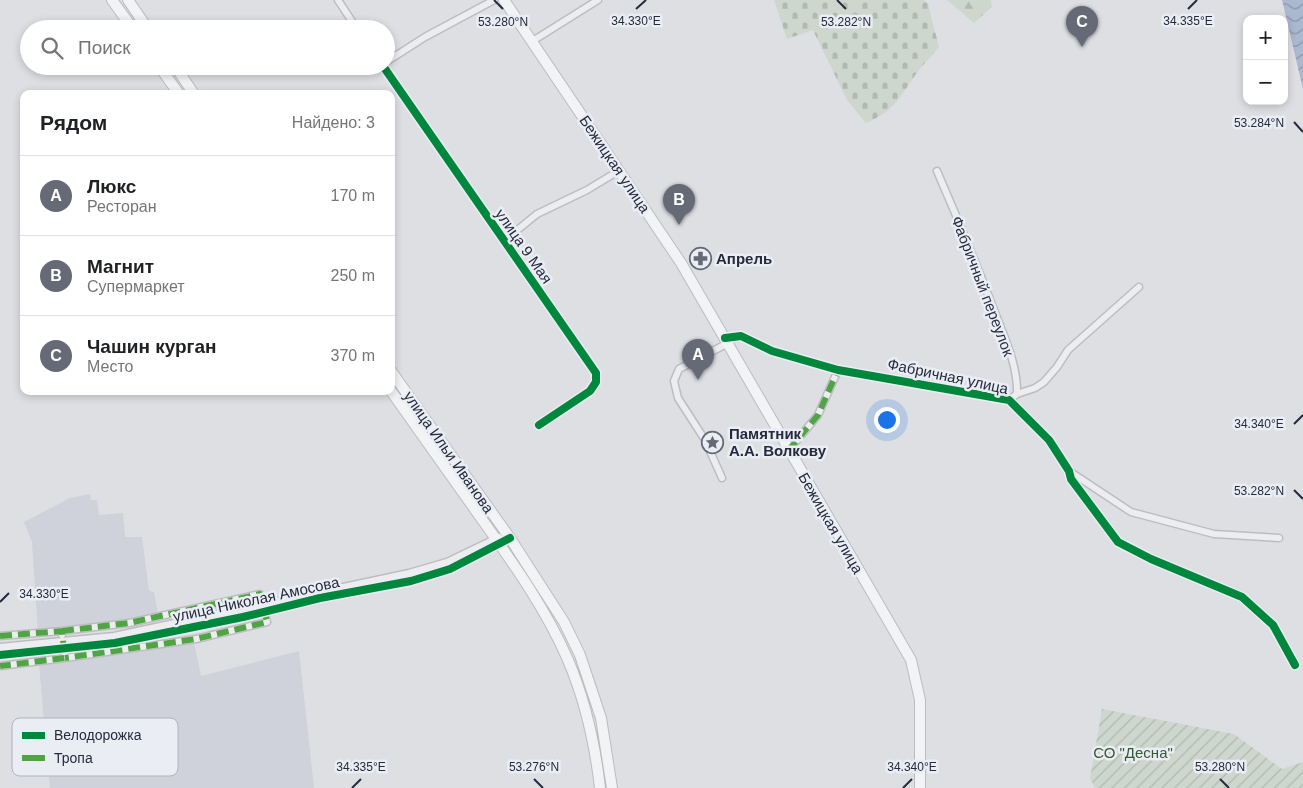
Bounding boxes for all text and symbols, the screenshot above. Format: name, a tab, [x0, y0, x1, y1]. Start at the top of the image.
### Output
pin: C	[1066, 6, 1098, 47]
text: 34.330°E	[611, 14, 661, 28]
text: 34.335°E	[1163, 14, 1213, 28]
text: 53.280°N	[478, 15, 528, 29]
text: 53.282°N	[821, 15, 871, 29]
map controls	[1243, 15, 1288, 105]
button: +	[1243, 15, 1288, 60]
search box	[20, 20, 395, 75]
icon: search	[38, 34, 66, 62]
text: Поиск	[78, 37, 131, 58]
button: −	[1243, 60, 1288, 105]
text: Рядом	[40, 111, 107, 134]
street label: Бежицкая улица	[576, 112, 654, 216]
text: Найдено: 3	[292, 114, 375, 131]
text: 53.284°N	[1234, 116, 1284, 130]
text: Люкс	[87, 176, 136, 197]
pin: B	[663, 184, 695, 225]
text: A	[50, 187, 62, 204]
text: 170 m	[331, 187, 375, 204]
text: Ресторан	[87, 198, 157, 215]
street label: улица 9 Мая	[492, 205, 556, 287]
street label: Фабричный переулок	[948, 214, 1018, 359]
pharmacy icon: Апрель	[688, 246, 712, 270]
place label: Апрель	[716, 250, 772, 267]
text: Магнит	[87, 256, 154, 277]
text: B	[50, 267, 62, 284]
text: 250 m	[331, 267, 375, 284]
text: Супермаркет	[87, 278, 185, 295]
text: Чашин курган	[87, 336, 217, 357]
pin: A	[682, 339, 714, 380]
text: C	[50, 347, 62, 364]
text: 370 m	[331, 347, 375, 364]
street label: Фабричная улица	[886, 355, 1011, 397]
text: Место	[87, 358, 133, 375]
street label: улица Ильи Иванова	[400, 388, 498, 517]
your location	[874, 407, 900, 433]
text: 34.340°E	[1234, 417, 1284, 431]
place label: Памятник А.А. Волкову	[729, 425, 827, 459]
place icon: Памятник А.А. Волкову	[701, 430, 725, 454]
street label: Бежицкая улица	[795, 469, 867, 577]
text: 53.282°N	[1234, 484, 1284, 498]
street label: улица Николая Амосова	[171, 573, 341, 625]
text: 34.330°E	[19, 587, 69, 601]
legend	[12, 718, 178, 776]
text: Велодорожка	[54, 727, 142, 743]
park label: СО "Десна"	[1093, 744, 1173, 761]
text: Тропа	[54, 750, 93, 766]
text: 34.335°E	[336, 760, 386, 774]
text: 53.276°N	[509, 760, 559, 774]
text: 34.340°E	[887, 760, 937, 774]
text: 53.280°N	[1195, 760, 1245, 774]

